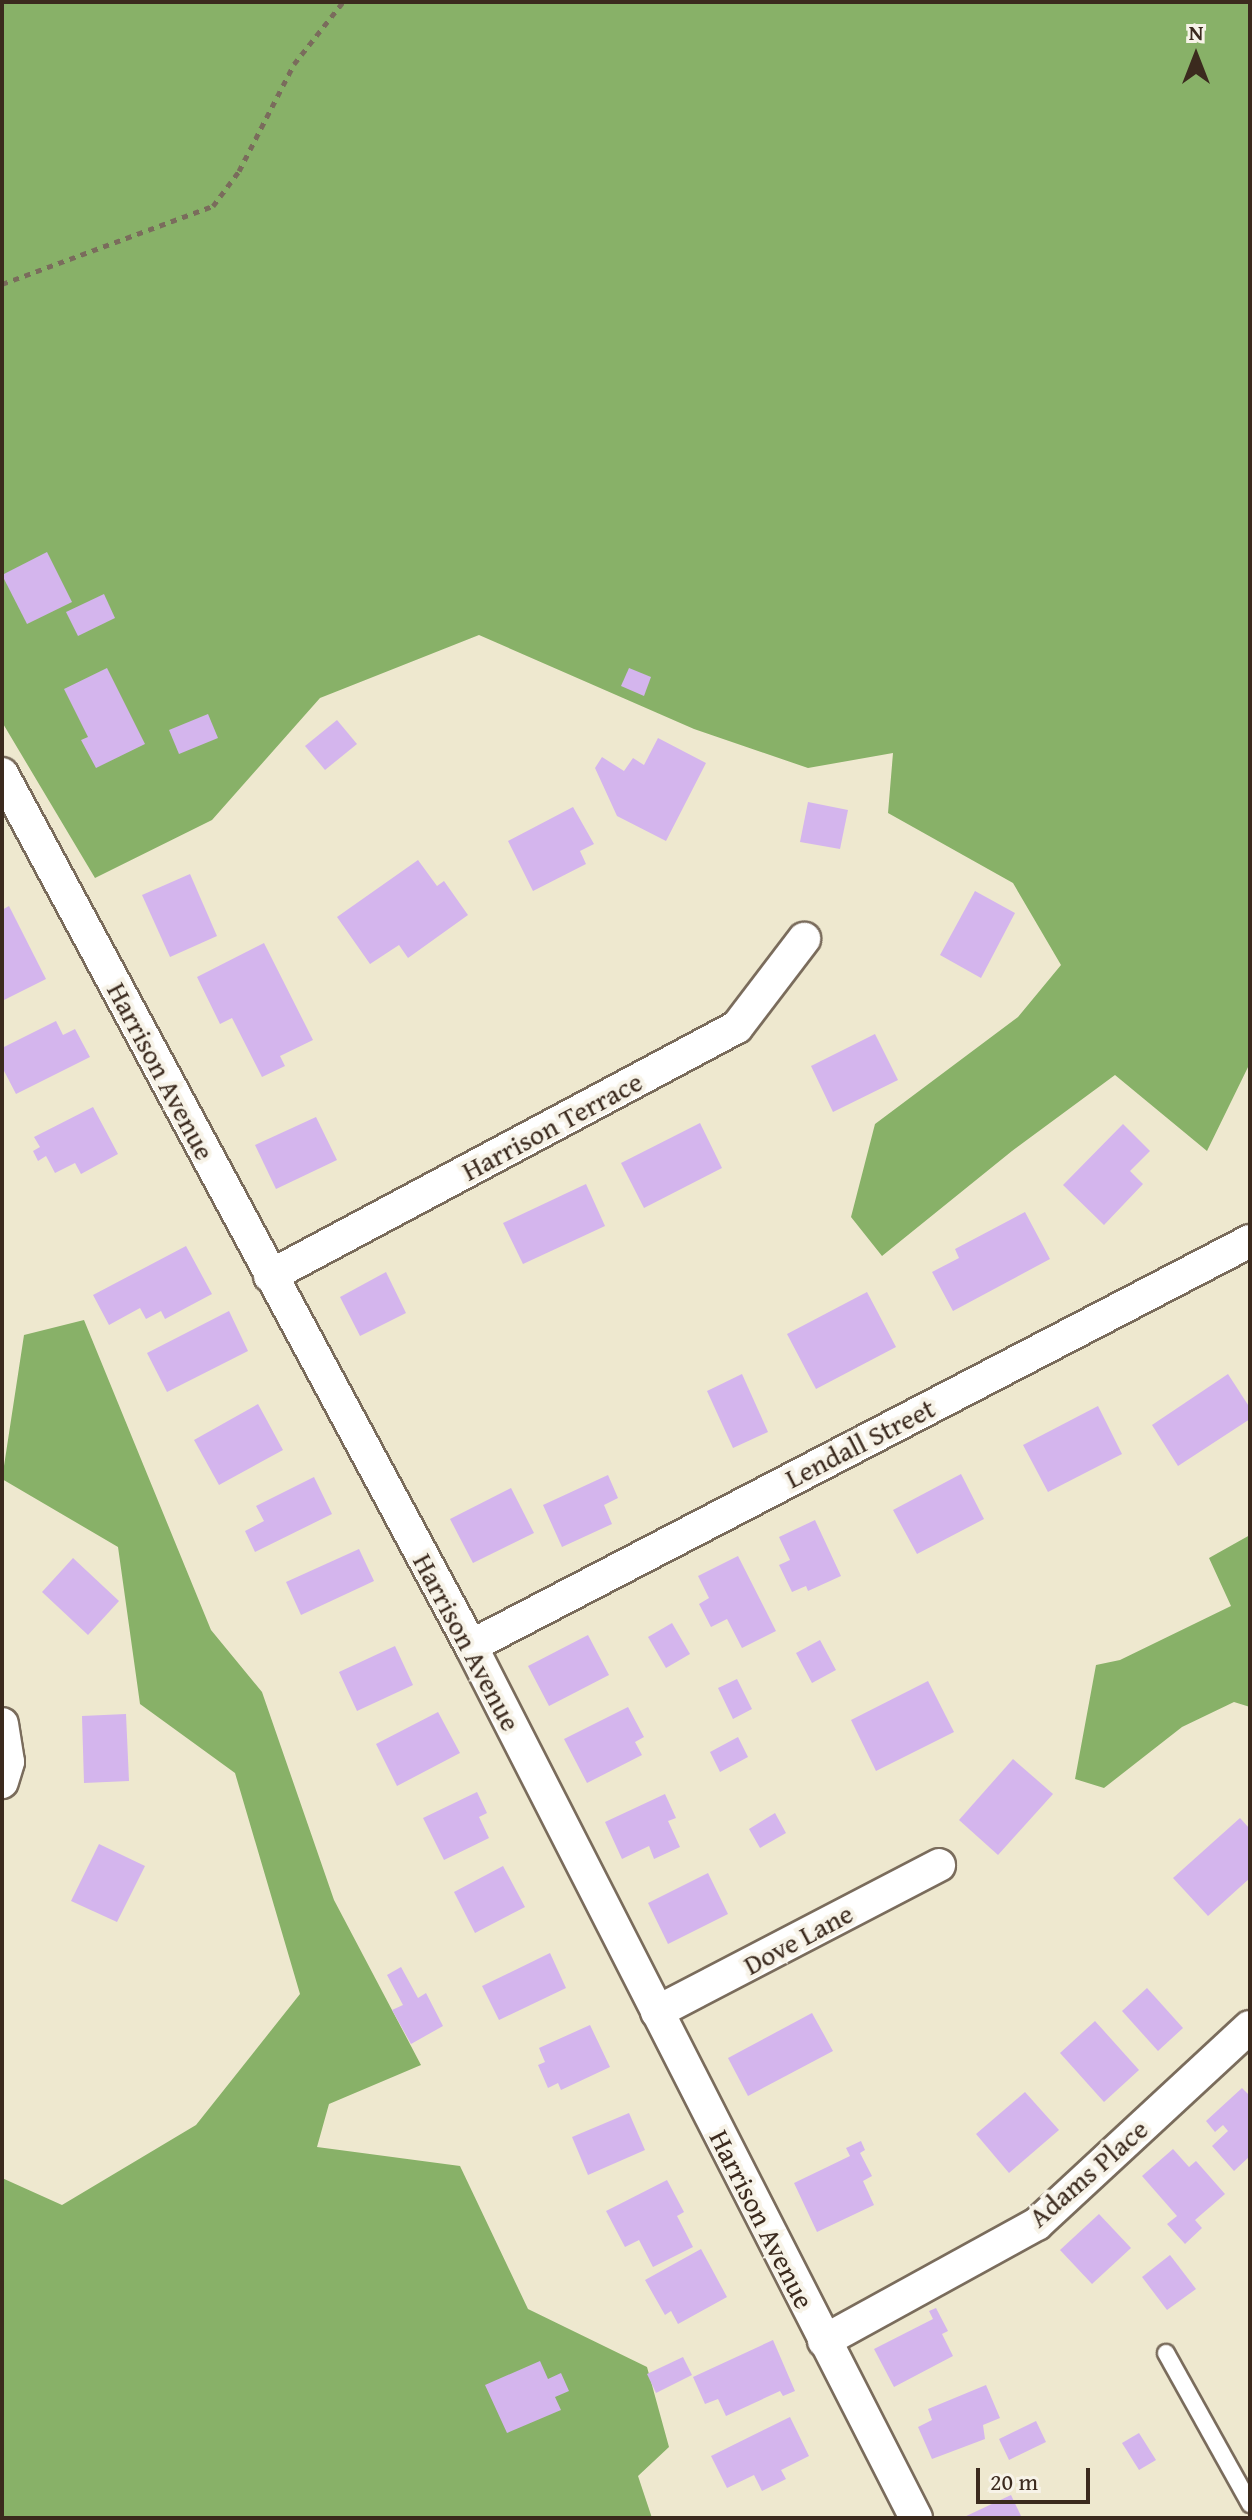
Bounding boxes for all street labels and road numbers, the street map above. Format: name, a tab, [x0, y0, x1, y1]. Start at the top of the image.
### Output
street label: Harrison Avenue	[100, 977, 222, 1165]
street label: Harrison Terrace	[456, 1064, 648, 1188]
street label: Lendall Street	[780, 1391, 940, 1495]
street label: Harrison Avenue	[406, 1548, 528, 1736]
street label: Dove Lane	[738, 1896, 858, 1982]
street label: Adams Place	[1022, 2112, 1154, 2234]
street label: Harrison Avenue	[703, 2124, 821, 2314]

